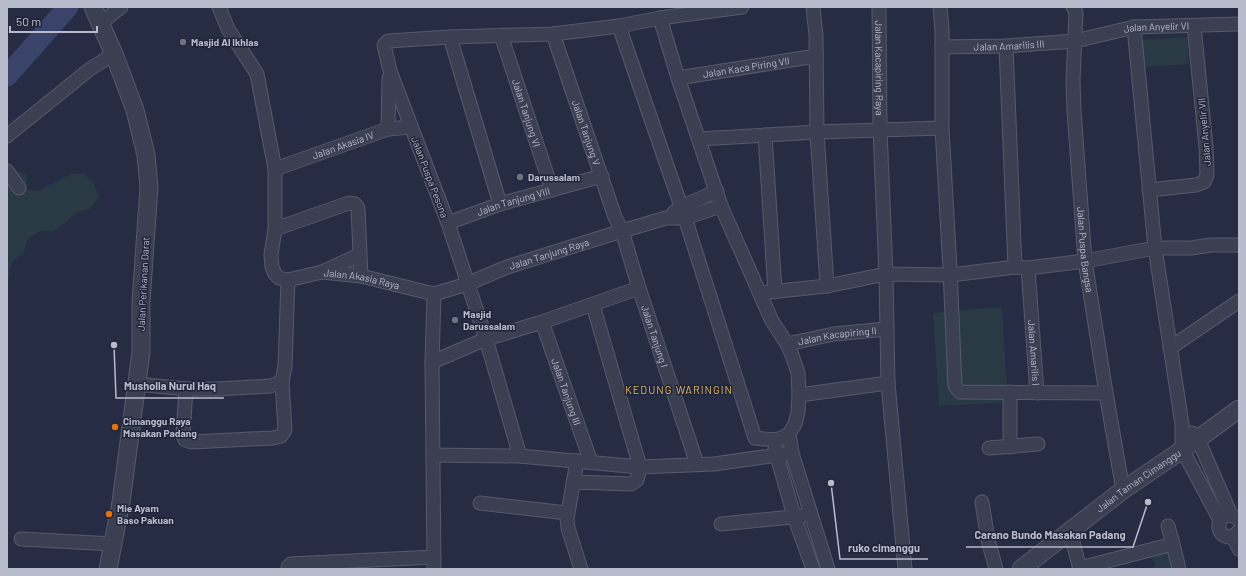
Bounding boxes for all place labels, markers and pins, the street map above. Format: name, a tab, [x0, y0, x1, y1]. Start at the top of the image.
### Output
place label: Masjid Al Ikhlas	[191, 36, 259, 48]
marker: Masjid Al Ikhlas	[178, 37, 188, 47]
place label: Darussalam	[528, 171, 580, 183]
marker: Darussalam	[515, 172, 525, 182]
place label: Masjid Darussalam	[463, 308, 515, 332]
marker: Masjid Darussalam	[450, 315, 460, 325]
callout: Musholla Nurul Haq	[116, 375, 224, 398]
place label: Cimanggu Raya Masakan Padang	[123, 415, 197, 439]
marker: Cimanggu Raya Masakan Padang	[110, 422, 120, 432]
place label: Mie Ayam Baso Pakuan	[117, 502, 174, 526]
marker: Mie Ayam Baso Pakuan	[104, 509, 114, 519]
callout: Carano Bundo Masakan Padang	[966, 524, 1133, 547]
callout: ruko cimanggu	[840, 536, 928, 559]

